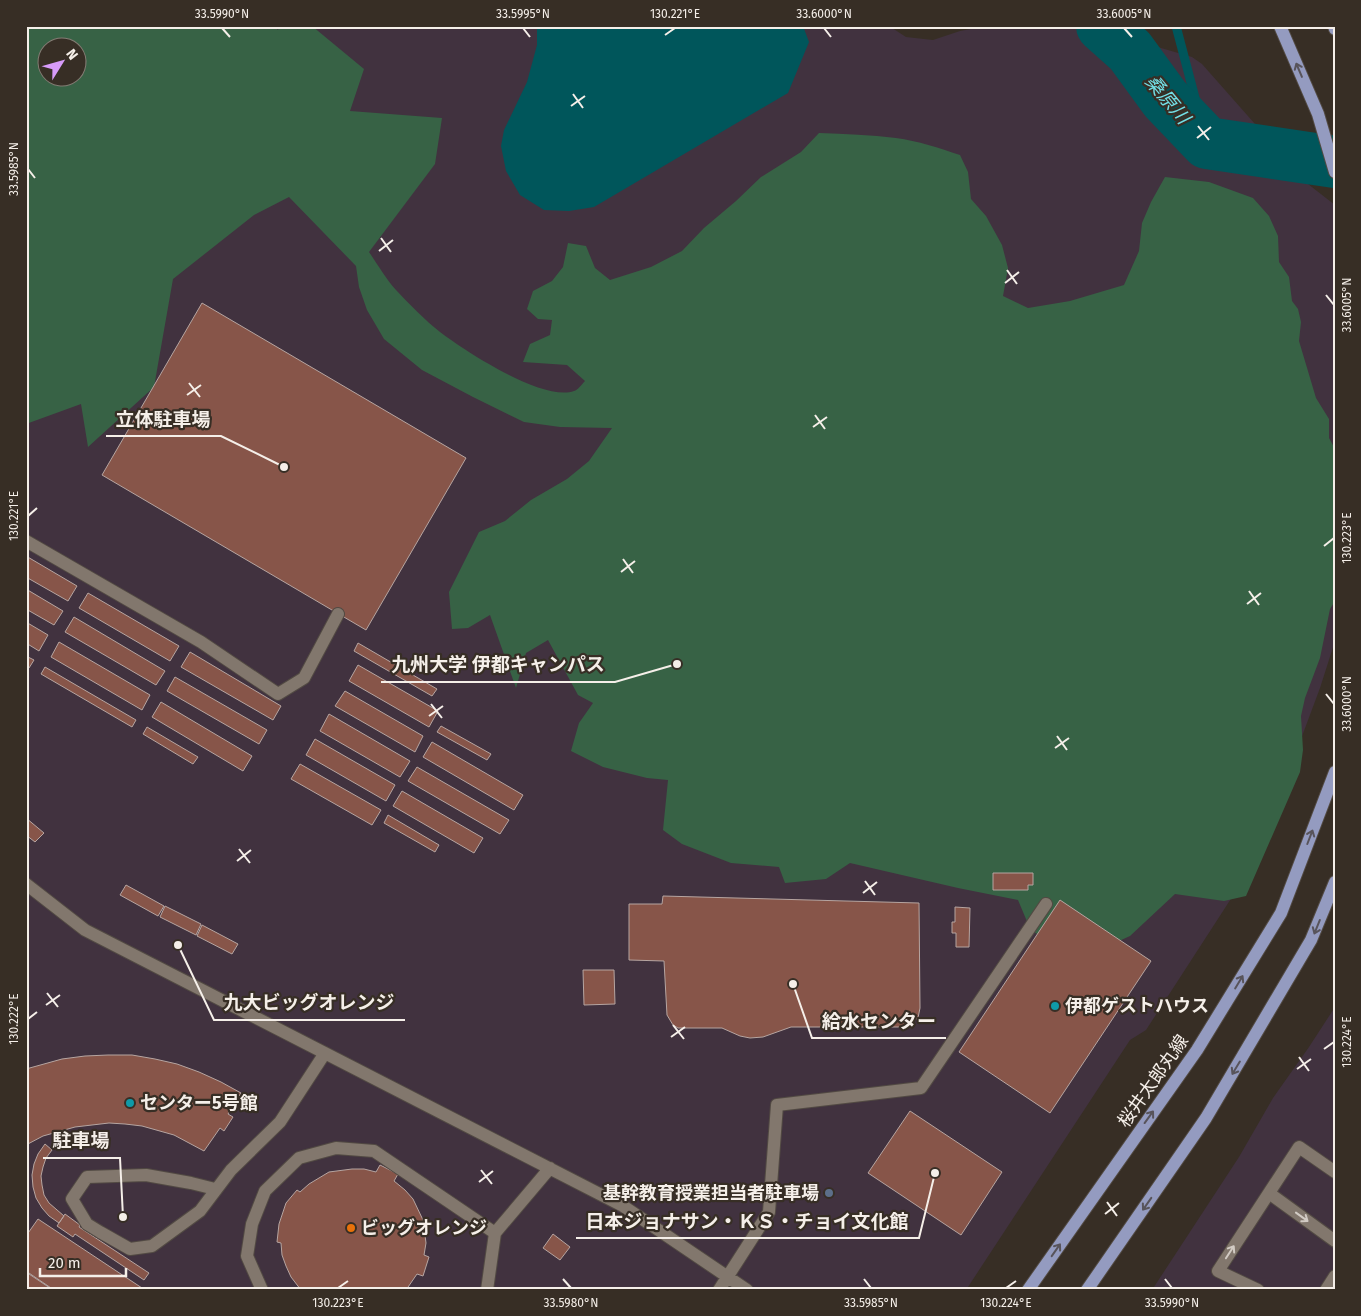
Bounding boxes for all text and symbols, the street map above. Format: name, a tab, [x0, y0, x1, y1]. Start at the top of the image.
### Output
text: 33.5990°N	[195, 7, 249, 21]
text: 33.5995°N	[496, 7, 550, 21]
text: 130.221°E	[650, 7, 700, 21]
text: 33.6000°N	[796, 7, 852, 21]
text: 33.6005°N	[1097, 7, 1151, 21]
north arrow	[38, 38, 88, 88]
text: N	[62, 46, 82, 63]
one-way arrow	[1294, 63, 1303, 78]
water label: 桑原川	[1140, 70, 1196, 130]
text: 33.5985°N	[7, 142, 21, 196]
text: 33.6005°N	[1340, 278, 1354, 332]
callout: 立体駐車場	[106, 402, 221, 436]
text: 立体駐車場	[115, 408, 211, 431]
text: 130.221°E	[7, 491, 21, 541]
text: 130.223°E	[1340, 512, 1354, 564]
callout: 九州大学 伊都キャンパス	[381, 648, 615, 682]
text: 九州大学 伊都キャンパス	[391, 653, 605, 676]
text: 33.6000°N	[1340, 676, 1354, 732]
one-way arrow	[1306, 829, 1315, 845]
one-way arrow	[1311, 919, 1321, 934]
one-way arrow	[1235, 975, 1245, 989]
callout: 九大ビッグオレンジ	[214, 986, 405, 1020]
text: 九大ビッグオレンジ	[223, 991, 395, 1014]
text: 130.222°E	[7, 993, 21, 1045]
place label: 伊都ゲストハウス	[1065, 995, 1209, 1017]
marker: 伊都ゲストハウス	[1049, 1000, 1061, 1012]
callout: 給水センター	[812, 1004, 946, 1038]
text: 給水センター	[822, 1010, 936, 1033]
text: 130.224°E	[1340, 1016, 1354, 1068]
street label: 桜井太郎丸線	[1113, 1030, 1193, 1132]
one-way arrow	[1230, 1060, 1240, 1074]
place label: センター5号館	[140, 1092, 258, 1114]
marker: センター5号館	[124, 1097, 136, 1109]
one-way arrow	[1144, 1110, 1154, 1124]
callout: 駐車場	[43, 1124, 120, 1158]
text: 駐車場	[52, 1129, 110, 1152]
place label: 基幹教育授業担当者駐車場	[603, 1182, 819, 1204]
marker: 基幹教育授業担当者駐車場	[823, 1187, 835, 1199]
one-way arrow	[1142, 1196, 1152, 1210]
callout: 日本ジョナサン・ＫＳ・チョイ文化館	[576, 1204, 919, 1238]
text: 日本ジョナサン・ＫＳ・チョイ文化館	[585, 1210, 909, 1233]
one-way arrow	[1295, 1212, 1309, 1222]
place label: ビッグオレンジ	[361, 1217, 487, 1239]
marker: ビッグオレンジ	[345, 1222, 357, 1234]
one-way arrow	[1050, 1244, 1061, 1257]
scale bar	[40, 1246, 126, 1278]
one-way arrow	[1226, 1246, 1236, 1260]
text: 20 m	[48, 1254, 81, 1272]
text: 130.223°E	[312, 1296, 364, 1310]
text: 33.5980°N	[544, 1296, 598, 1310]
text: 33.5985°N	[844, 1296, 898, 1310]
text: 130.224°E	[980, 1296, 1032, 1310]
text: 33.5990°N	[1145, 1296, 1199, 1310]

